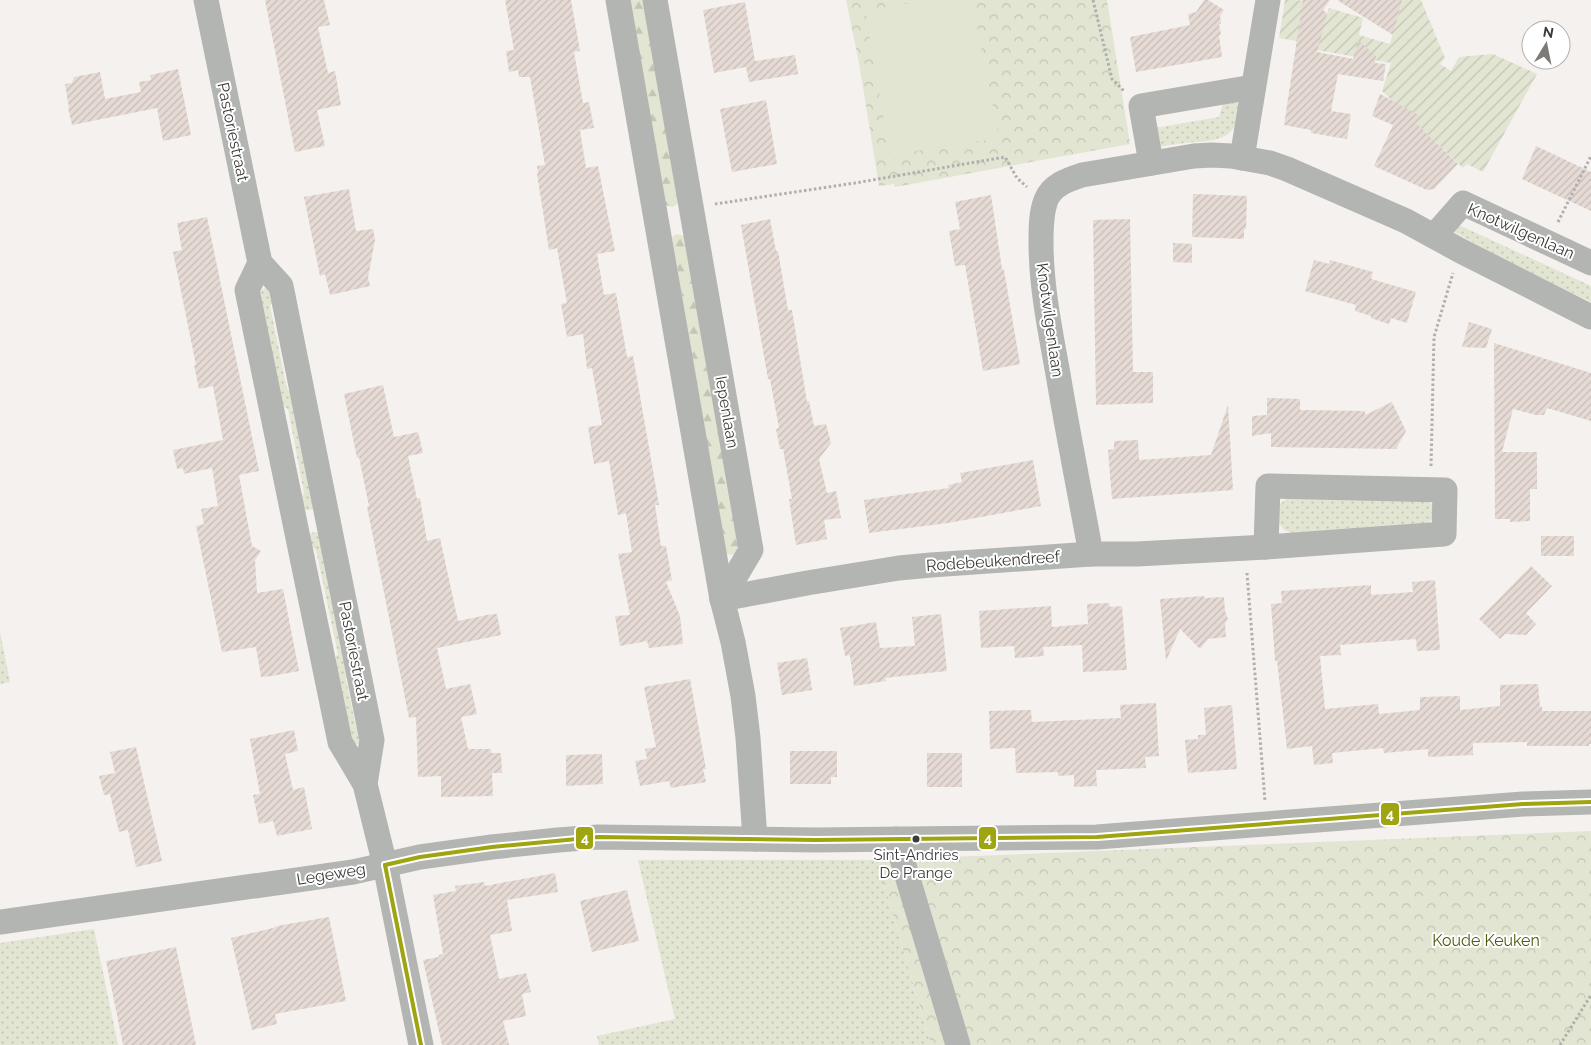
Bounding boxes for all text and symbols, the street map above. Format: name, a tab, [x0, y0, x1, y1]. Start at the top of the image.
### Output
north arrow	[1521, 20, 1571, 70]
text: N	[1542, 23, 1555, 41]
street label: Pastoriestraat	[213, 81, 253, 184]
street label: Knotwilgenlaan	[1465, 199, 1577, 263]
street label: Knotwilgenlaan	[1033, 262, 1067, 378]
street label: Iepenlaan	[711, 374, 743, 450]
street label: Rodebeukendreef	[926, 547, 1061, 575]
street label: Pastoriestraat	[335, 600, 373, 703]
line badge: 4	[1380, 802, 1400, 826]
text: 4	[1386, 806, 1394, 822]
line badge: 4	[575, 826, 594, 850]
line badge: 4	[978, 826, 997, 850]
text: 4	[581, 830, 589, 846]
text: 4	[984, 830, 992, 846]
marker: Sint-Andries De Prange	[911, 834, 921, 844]
place label: Sint-Andries De Prange	[873, 846, 959, 882]
street label: Legeweg	[295, 859, 367, 889]
park label: Koude Keuken	[1432, 931, 1540, 950]

